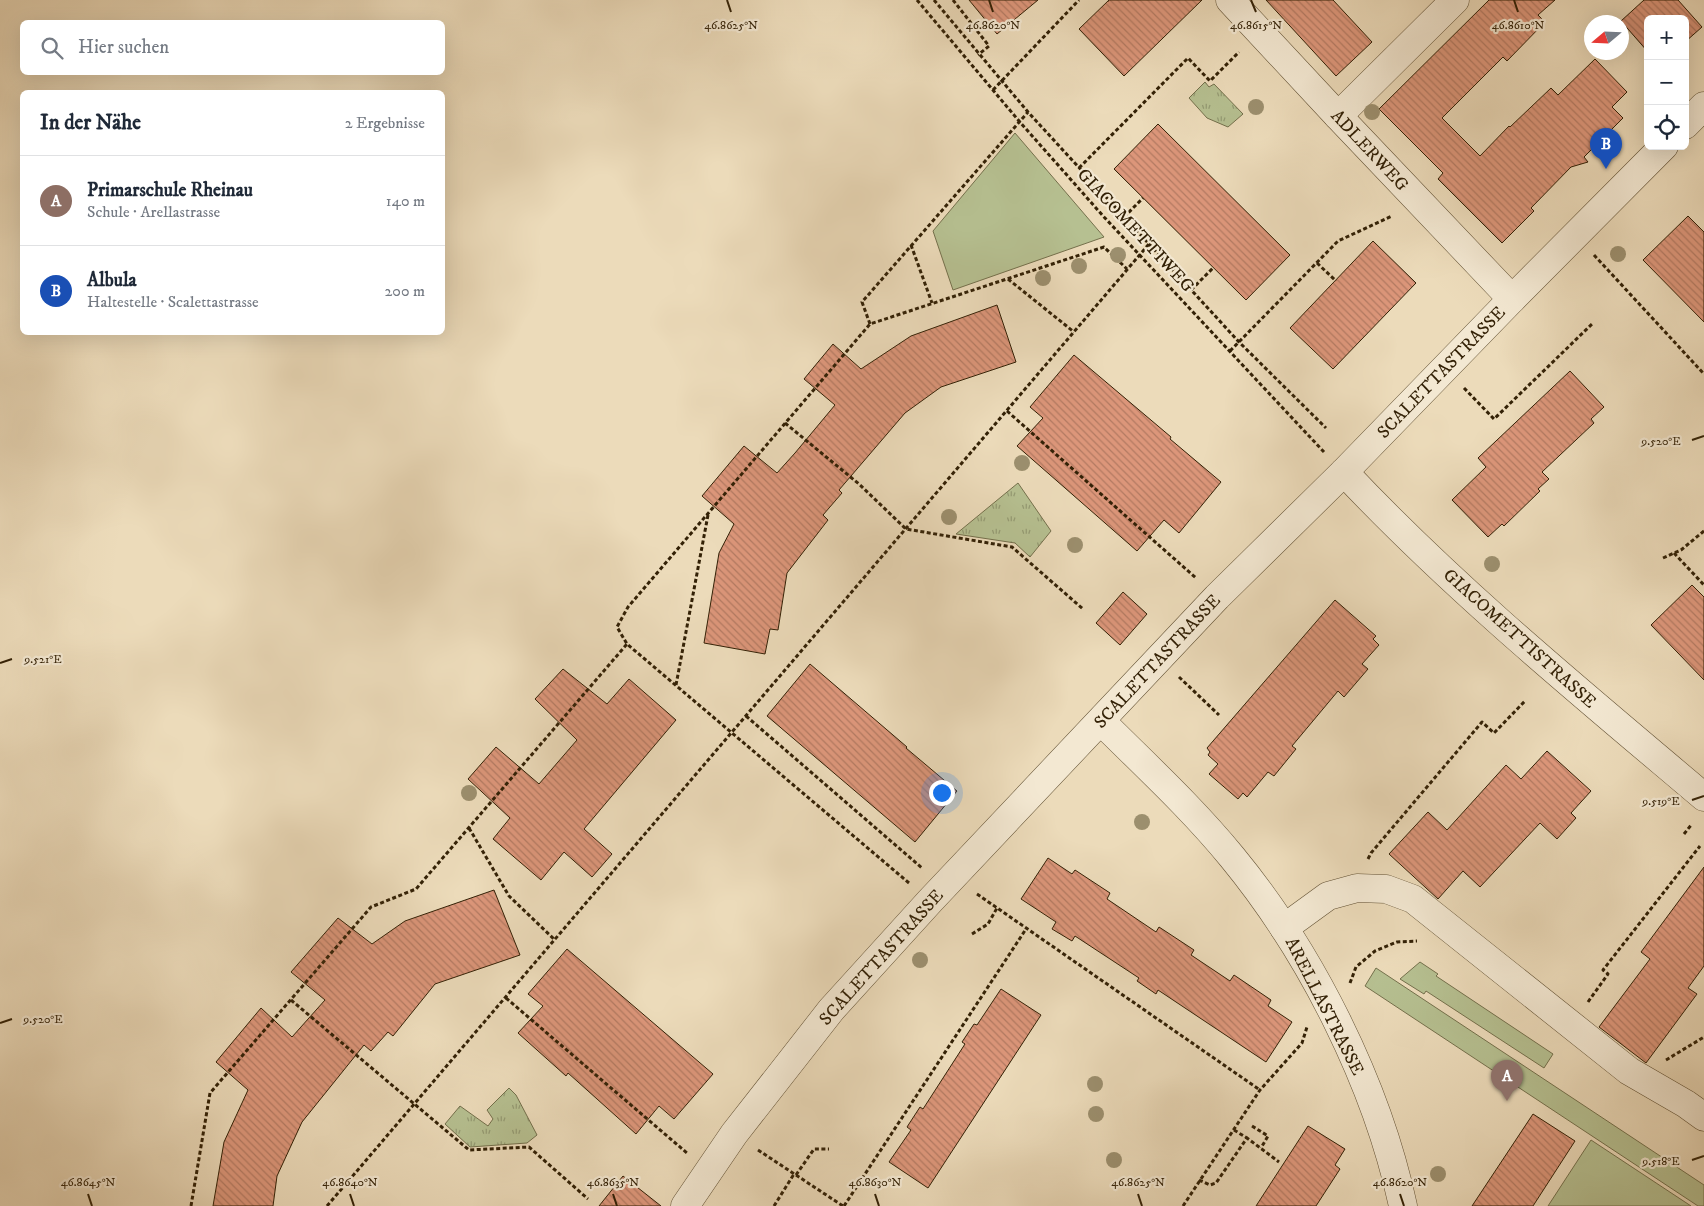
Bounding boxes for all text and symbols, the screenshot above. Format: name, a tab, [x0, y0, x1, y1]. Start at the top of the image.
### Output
north arrow	[1584, 15, 1629, 60]
map controls	[1644, 15, 1689, 150]
button: +	[1644, 15, 1689, 60]
text: 46.8625°N	[704, 18, 758, 33]
text: 46.8620°N	[966, 18, 1020, 33]
text: 46.8615°N	[1230, 18, 1282, 33]
text: 46.8610°N	[1492, 18, 1544, 33]
search box	[20, 20, 445, 75]
icon: search	[38, 34, 66, 62]
text: Hier suchen	[78, 36, 169, 59]
button: −	[1644, 60, 1689, 105]
street label: ADLERWEG	[1326, 105, 1413, 196]
button: locate	[1644, 105, 1689, 150]
text: In der Nähe	[40, 110, 141, 136]
text: 2 Ergebnisse	[345, 113, 425, 133]
pin: B	[1590, 128, 1622, 169]
street label: GIACOMETTIWEG	[1072, 164, 1199, 298]
text: Primarschule Rheinau	[87, 179, 253, 202]
text: A	[51, 191, 61, 211]
text: 140 m	[386, 191, 425, 211]
text: Schule · Arellastrasse	[87, 202, 220, 222]
text: Albula	[87, 269, 137, 292]
text: B	[51, 281, 61, 301]
text: 200 m	[384, 281, 425, 301]
text: Haltestelle · Scalettastrasse	[87, 292, 259, 312]
street label: SCALETTASTRASSE	[1373, 302, 1511, 443]
text: 9.520°E	[1640, 434, 1681, 449]
street label: GIACOMETTISTRASSE	[1438, 564, 1601, 713]
street label: SCALETTASTRASSE	[1090, 590, 1226, 733]
text: 9.521°E	[23, 652, 62, 667]
your location	[929, 780, 955, 806]
text: 9.519°E	[1641, 794, 1680, 809]
street label: SCALETTASTRASSE	[815, 885, 949, 1030]
street label: ARELLASTRASSE	[1280, 934, 1369, 1079]
text: 9.520°E	[22, 1012, 63, 1027]
pin: A	[1491, 1060, 1523, 1101]
text: 9.518°E	[1641, 1154, 1680, 1169]
text: 46.8645°N	[61, 1175, 116, 1190]
text: 46.8640°N	[322, 1175, 378, 1190]
text: 46.8635°N	[587, 1175, 639, 1190]
text: 46.8630°N	[849, 1175, 902, 1190]
text: 46.8625°N	[1111, 1175, 1165, 1190]
text: 46.8620°N	[1373, 1175, 1427, 1190]

